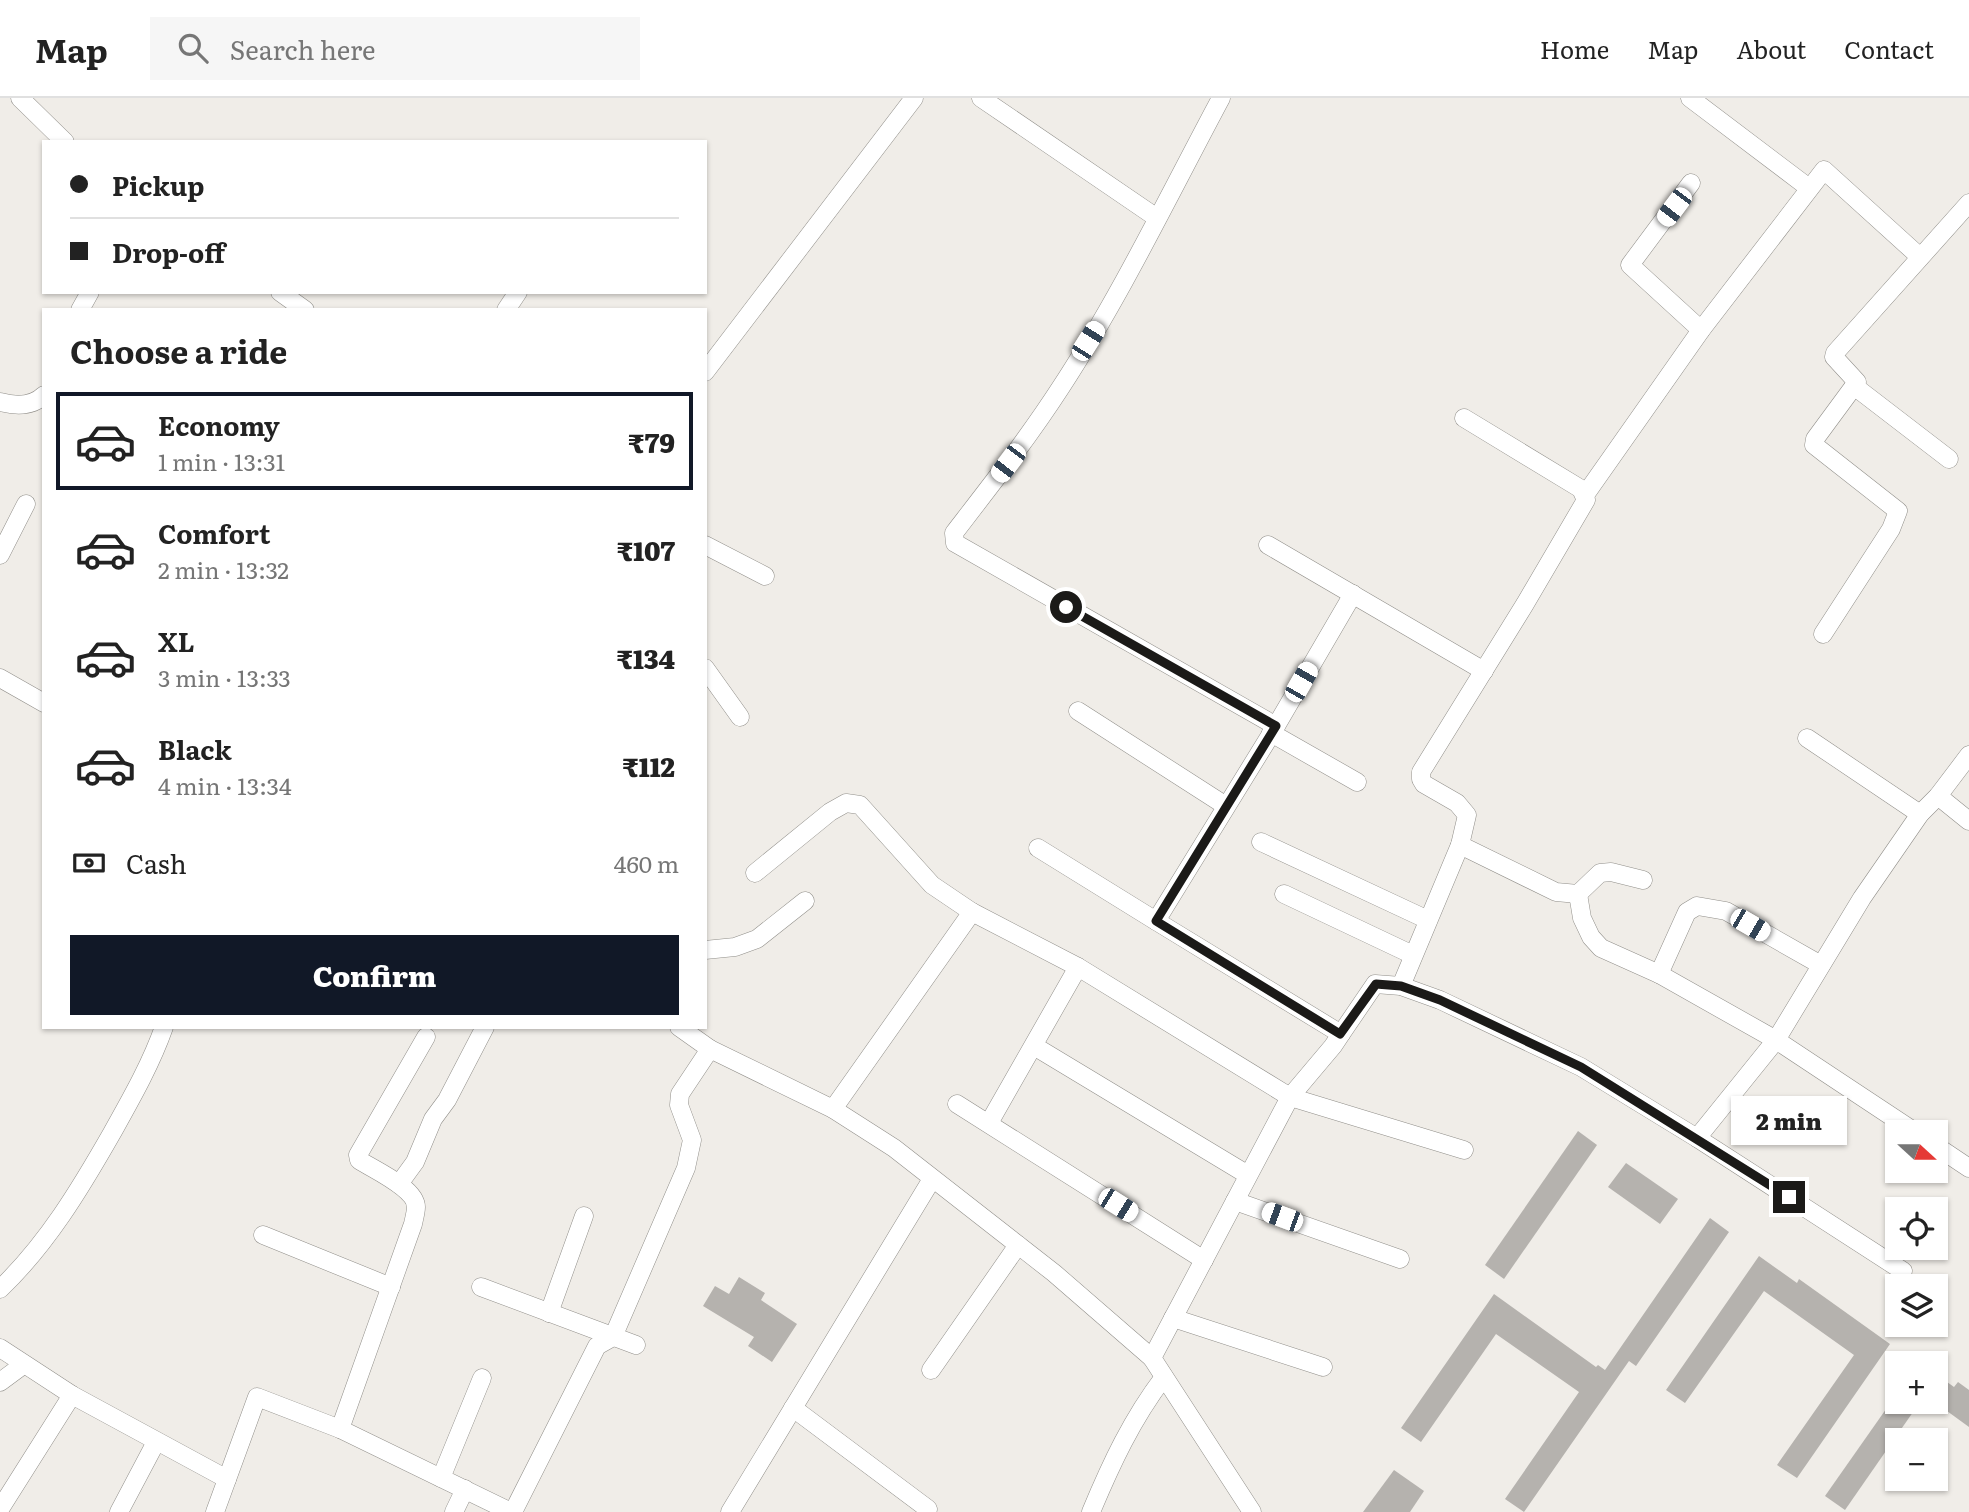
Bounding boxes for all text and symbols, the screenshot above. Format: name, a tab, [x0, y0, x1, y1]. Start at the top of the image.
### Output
search box	[150, 17, 640, 80]
text: Map	[35, 24, 108, 73]
icon: search	[174, 29, 212, 67]
text: Search here	[230, 29, 376, 68]
text: Home	[1540, 31, 1609, 66]
text: Map	[1647, 31, 1698, 66]
text: About	[1736, 31, 1806, 66]
text: Contact	[1844, 31, 1934, 66]
text: Pickup	[112, 165, 204, 204]
car	[1653, 184, 1696, 230]
text: Drop-off	[112, 232, 225, 271]
car	[1068, 318, 1109, 364]
text: Choose a ride	[70, 326, 287, 374]
text: Economy	[158, 405, 280, 444]
icon: car	[74, 410, 137, 473]
text: ₹79	[628, 422, 675, 461]
car	[987, 440, 1030, 486]
text: 1 min · 13:31	[158, 444, 285, 478]
text: Comfort	[158, 513, 270, 552]
icon: car	[74, 518, 137, 581]
text: ₹107	[617, 530, 675, 569]
text: 2 min · 13:32	[158, 552, 289, 586]
route start	[1050, 591, 1082, 623]
text: XL	[158, 621, 195, 660]
icon: car	[74, 626, 137, 689]
text: ₹134	[617, 638, 675, 677]
car	[1282, 659, 1321, 705]
text: 3 min · 13:33	[158, 660, 291, 694]
text: Black	[158, 729, 232, 768]
icon: car	[74, 734, 137, 797]
text: ₹112	[623, 746, 675, 785]
text: 4 min · 13:34	[158, 768, 292, 802]
text: Cash	[126, 843, 187, 882]
icon: cash	[70, 844, 108, 882]
text: 460 m	[614, 846, 679, 880]
car	[1727, 905, 1774, 945]
button: Confirm	[70, 935, 679, 1015]
callout: 2 min	[1731, 1096, 1847, 1144]
text: 2 min	[1756, 1103, 1822, 1137]
north arrow	[1885, 1120, 1948, 1183]
map controls	[1885, 1120, 1948, 1491]
route end	[1773, 1181, 1805, 1213]
car	[1095, 1185, 1142, 1225]
button: locate	[1885, 1197, 1948, 1260]
car	[1259, 1200, 1306, 1234]
button: layers	[1885, 1274, 1948, 1337]
button: +	[1885, 1351, 1948, 1414]
button: −	[1885, 1428, 1948, 1491]

